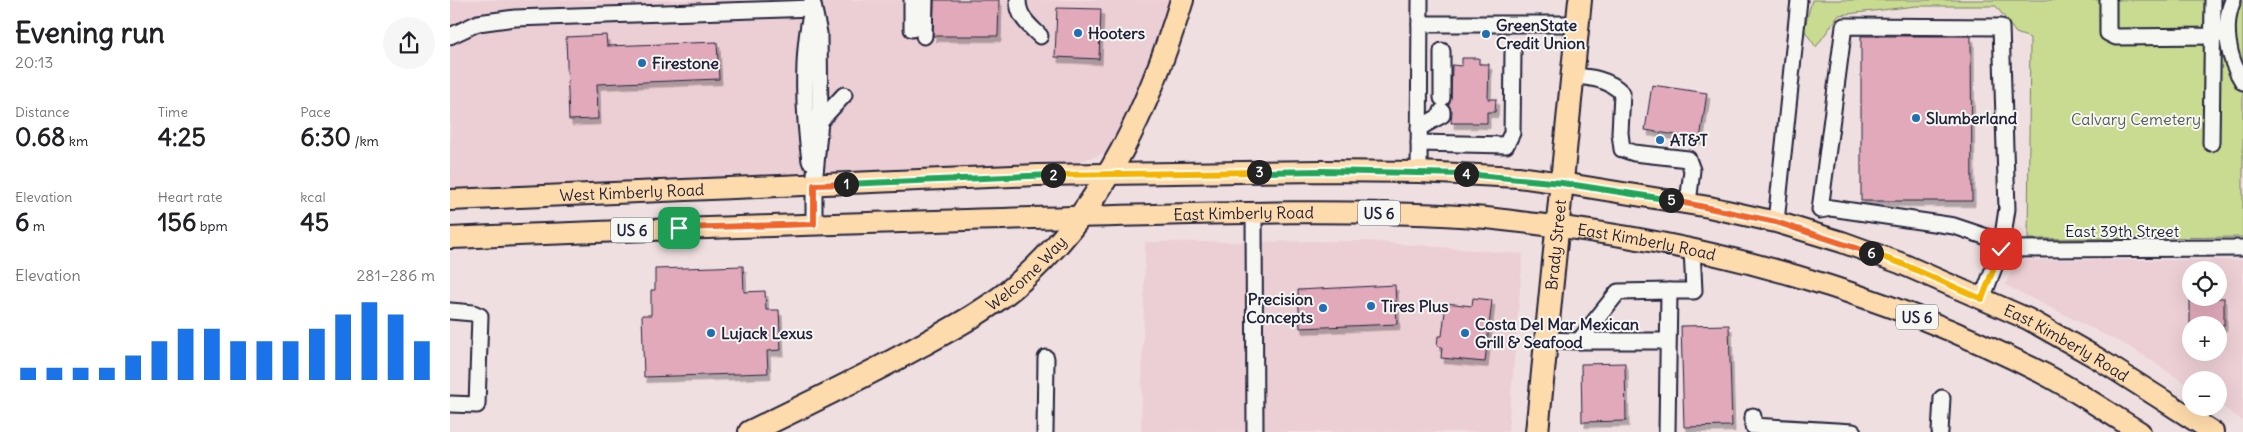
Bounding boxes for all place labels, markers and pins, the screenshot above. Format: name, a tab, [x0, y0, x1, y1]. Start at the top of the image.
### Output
place label: GreenState Credit Union	[1496, 15, 1585, 53]
place label: Hooters	[1088, 23, 1145, 43]
marker: Hooters	[1072, 27, 1084, 39]
marker: GreenState Credit Union	[1480, 28, 1492, 40]
place label: Firestone	[652, 53, 719, 73]
marker: Firestone	[636, 57, 648, 69]
place label: Slumberland	[1926, 108, 2018, 128]
marker: Slumberland	[1910, 112, 1922, 124]
place label: AT&T	[1670, 130, 1708, 150]
marker: AT&T	[1654, 134, 1666, 146]
pin: 3	[1246, 160, 1272, 184]
pin: 2	[1040, 162, 1066, 188]
pin: 4	[1454, 162, 1478, 186]
pin: 1	[834, 172, 858, 196]
pin: 5	[1658, 188, 1684, 212]
pin	[658, 207, 700, 249]
pin	[1980, 228, 2022, 270]
pin: 6	[1858, 240, 1884, 266]
place label: Precision Concepts	[1246, 289, 1313, 328]
place label: Tires Plus	[1381, 296, 1449, 316]
marker: Tires Plus	[1365, 300, 1377, 312]
marker: Precision Concepts	[1317, 302, 1329, 314]
place label: Costa Del Mar Mexican Grill & Seafood	[1475, 314, 1639, 352]
place label: Lujack Lexus	[721, 323, 813, 343]
marker: Lujack Lexus	[705, 327, 717, 339]
marker: Costa Del Mar Mexican Grill & Seafood	[1459, 327, 1471, 339]

